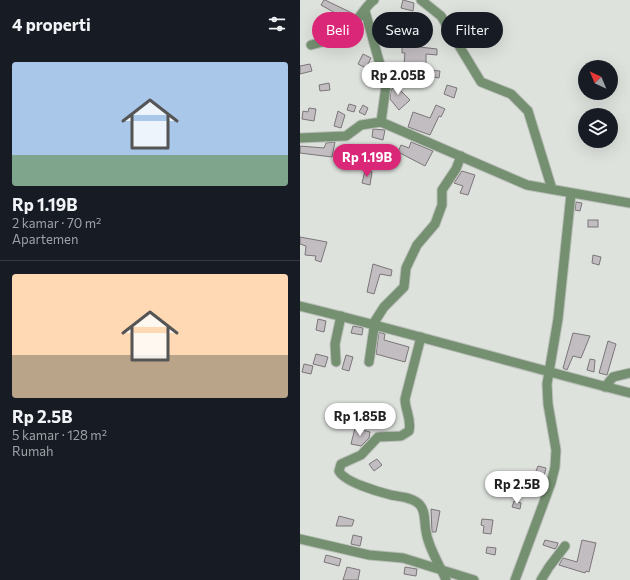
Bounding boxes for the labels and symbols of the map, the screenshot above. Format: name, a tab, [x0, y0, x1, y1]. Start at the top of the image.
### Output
north arrow	[578, 60, 618, 100]
pin: Rp 2.05B	[357, 62, 439, 96]
pin: Rp 1.19B	[326, 144, 408, 178]
pin: Rp 1.85B	[319, 403, 401, 437]
pin: Rp 2.5B	[480, 471, 554, 505]

